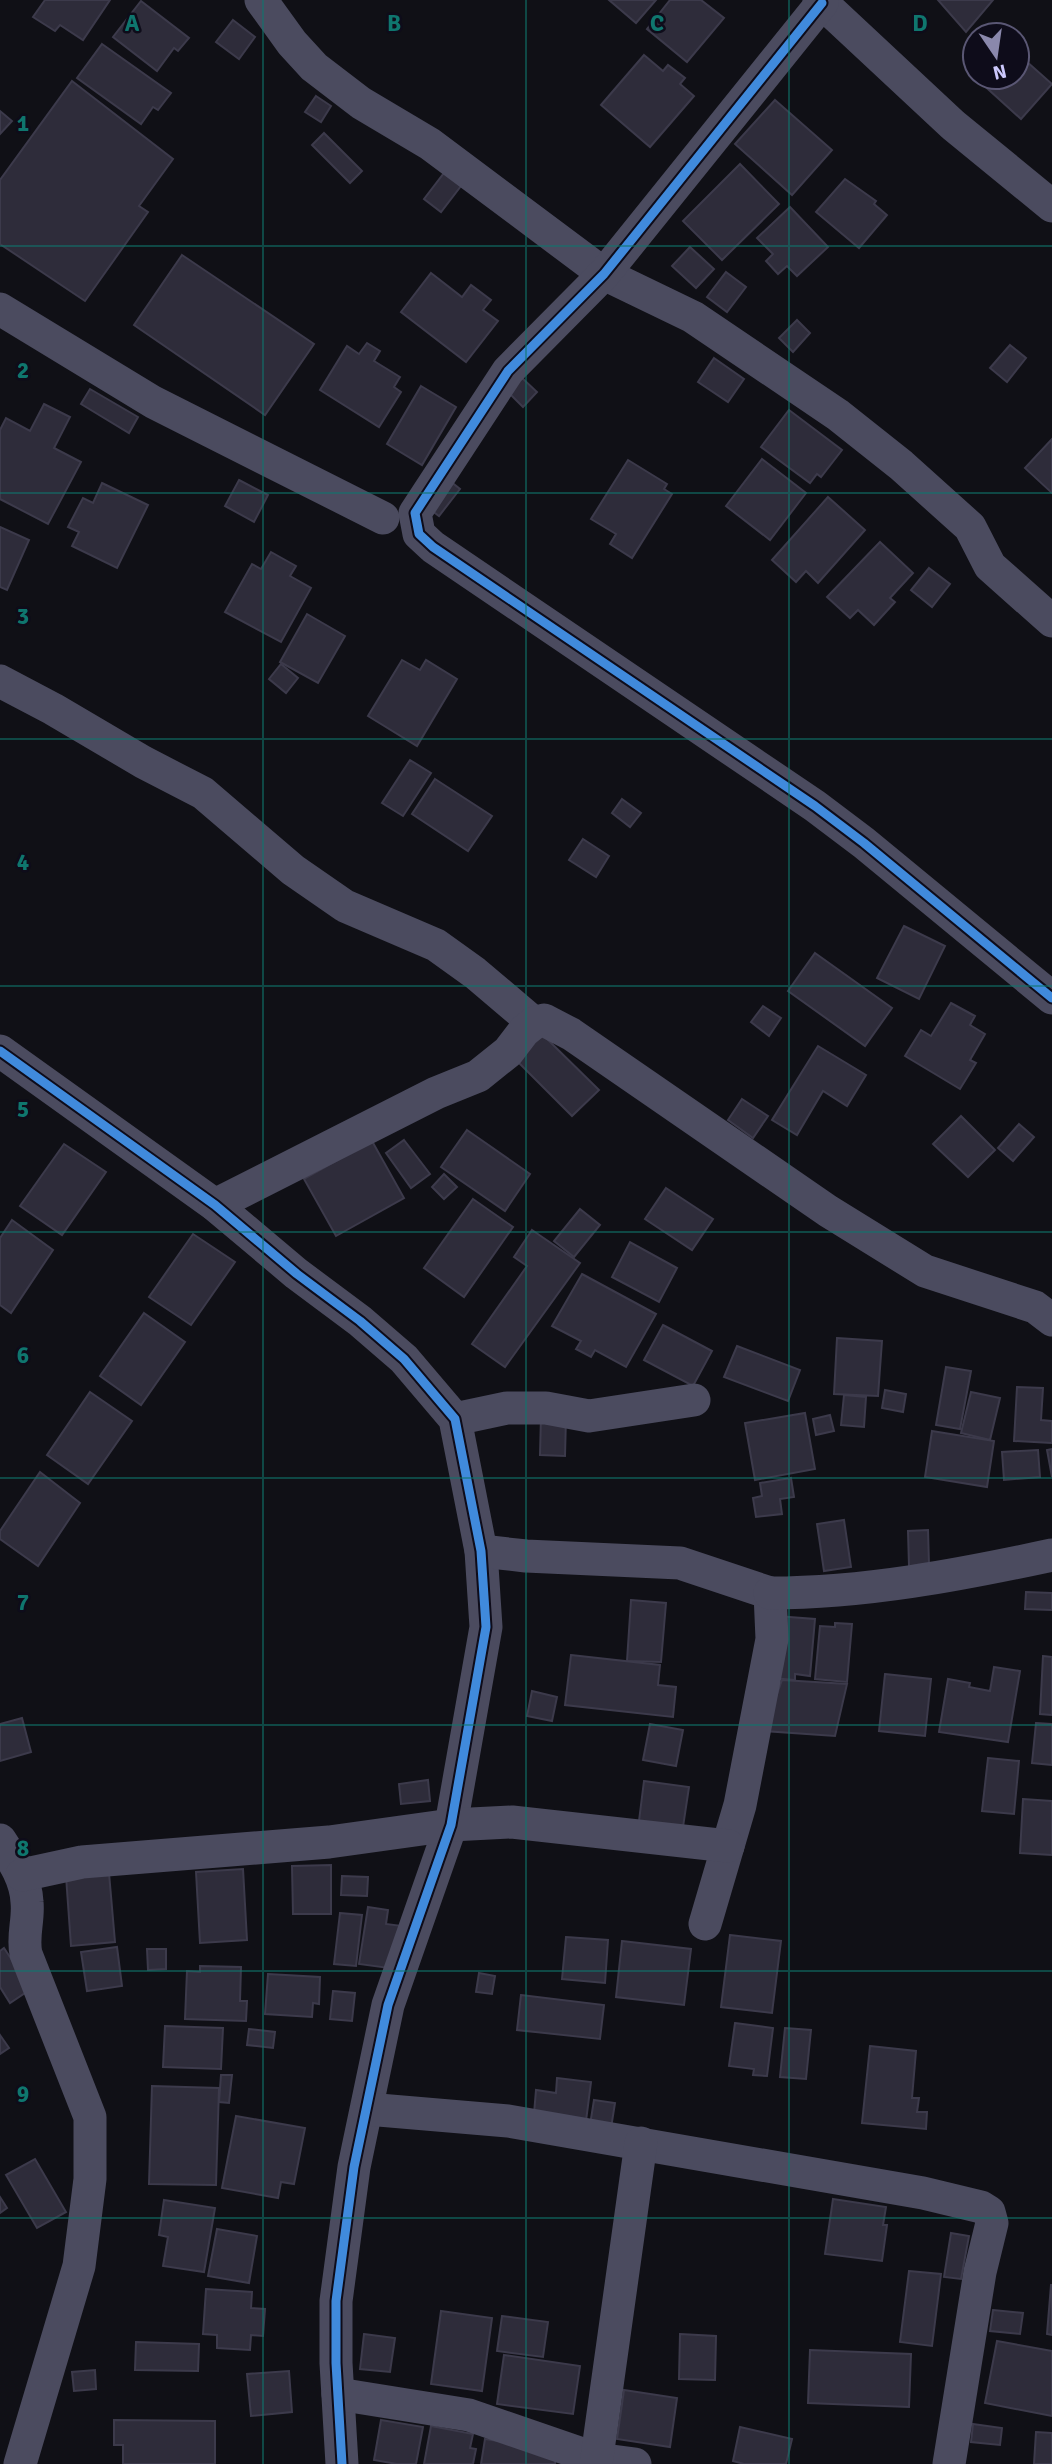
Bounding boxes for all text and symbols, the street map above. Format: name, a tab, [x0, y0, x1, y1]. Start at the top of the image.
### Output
text: A	[125, 9, 140, 38]
text: B	[387, 9, 401, 38]
text: C	[650, 9, 664, 38]
text: D	[912, 9, 928, 38]
north arrow	[961, 21, 1031, 91]
text: N	[990, 58, 1009, 85]
text: 1	[17, 109, 29, 138]
text: 2	[17, 356, 29, 385]
text: 3	[17, 602, 29, 631]
text: 4	[17, 848, 29, 877]
text: 5	[17, 1095, 29, 1124]
text: 6	[17, 1341, 29, 1370]
text: 7	[17, 1588, 29, 1617]
text: 8	[17, 1834, 29, 1863]
text: 9	[17, 2080, 29, 2109]

